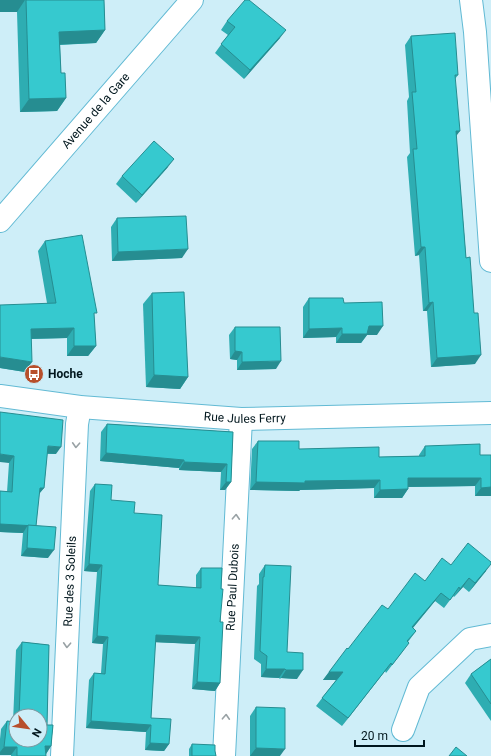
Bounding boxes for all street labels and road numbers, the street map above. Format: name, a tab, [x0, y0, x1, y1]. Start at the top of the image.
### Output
street label: Avenue de la Gare	[59, 70, 132, 152]
street label: Rue Jules Ferry	[203, 409, 286, 426]
street label: Rue des 3 Soleils	[61, 536, 79, 627]
street label: Rue Paul Dubois	[223, 543, 242, 631]

